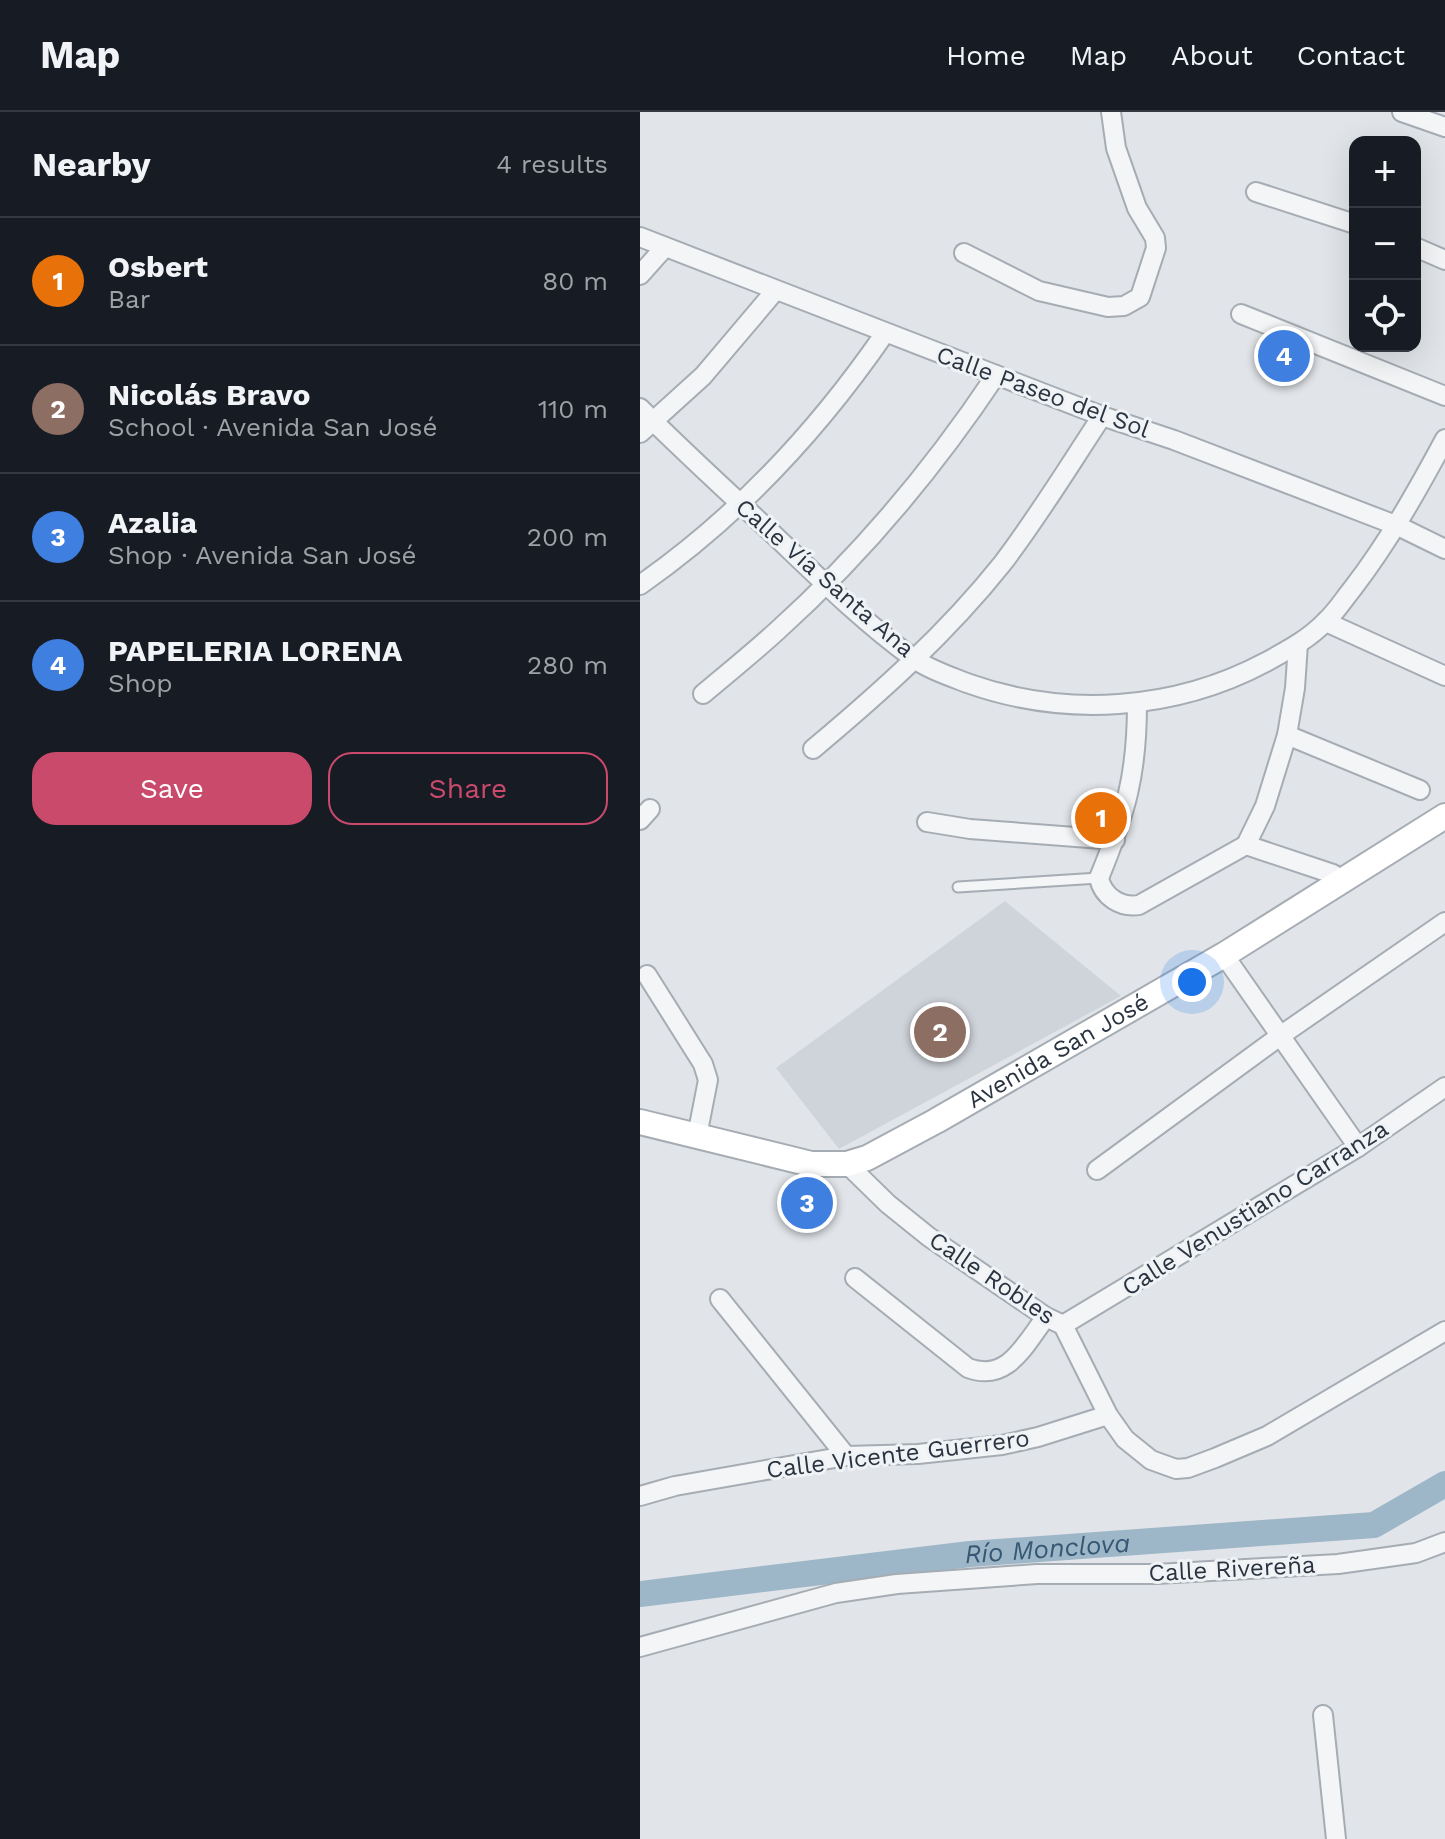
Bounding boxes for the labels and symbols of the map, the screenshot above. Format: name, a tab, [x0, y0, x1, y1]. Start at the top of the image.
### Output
pin: 4	[1258, 326, 1310, 386]
street label: Calle Paseo del Sol	[933, 340, 1154, 444]
street label: Calle Vía Santa Ana	[730, 493, 920, 663]
pin: 1	[1075, 788, 1127, 848]
your location	[1172, 962, 1212, 1002]
street label: Avenida San José	[962, 988, 1154, 1114]
pin: 2	[914, 1002, 966, 1062]
street label: Calle Venustiano Carranza	[1117, 1114, 1393, 1302]
pin: 3	[781, 1173, 833, 1233]
street label: Calle Robles	[924, 1226, 1060, 1330]
street label: Calle Vicente Guerrero	[765, 1424, 1031, 1484]
water label: Río Monclova	[964, 1528, 1131, 1569]
street label: Calle Rivereña	[1148, 1551, 1316, 1587]

